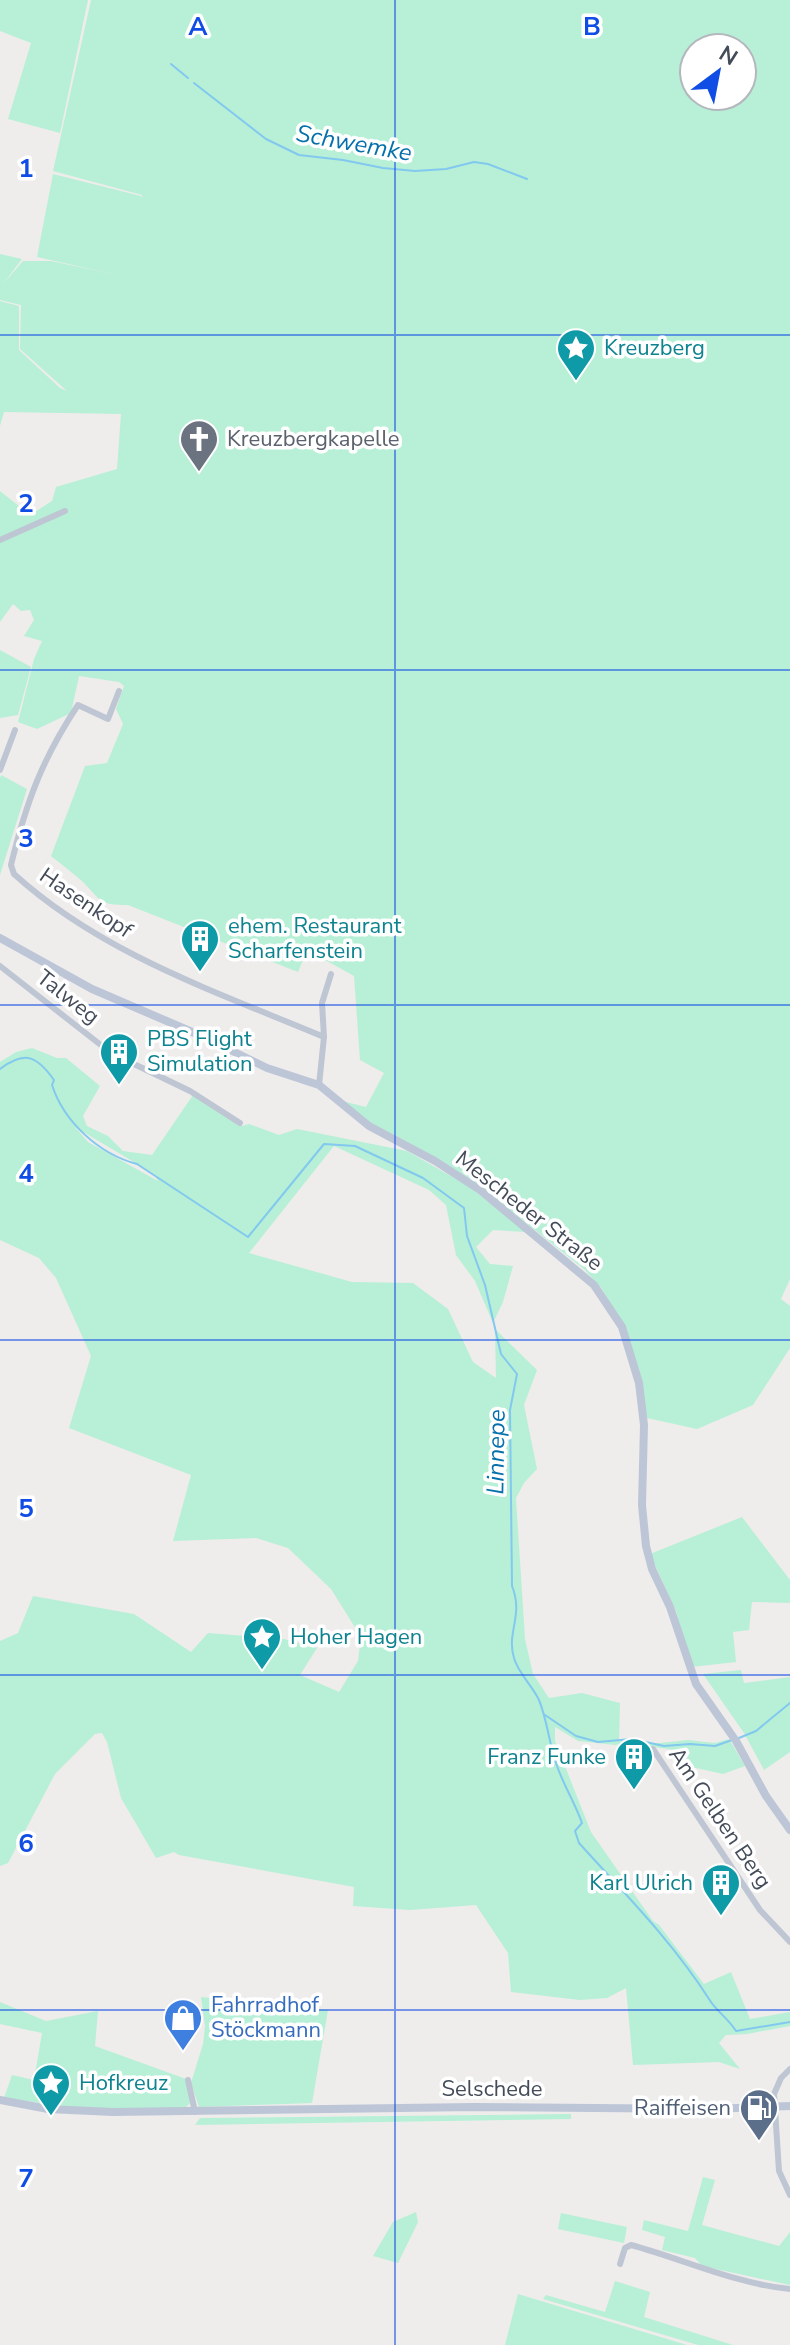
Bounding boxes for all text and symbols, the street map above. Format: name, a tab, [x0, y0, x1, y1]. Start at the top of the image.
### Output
text: A	[188, 9, 208, 44]
text: B	[583, 9, 601, 44]
north arrow	[678, 32, 758, 112]
text: N	[713, 39, 743, 73]
water label: Schwemke	[294, 117, 415, 169]
text: 1	[18, 151, 34, 186]
place icon: Kreuzberg	[555, 327, 597, 382]
place label: Kreuzberg	[604, 333, 705, 363]
church icon: Kreuzbergkapelle	[178, 418, 220, 473]
place label: Kreuzbergkapelle	[227, 424, 400, 454]
text: 2	[18, 486, 34, 521]
text: 3	[18, 821, 34, 856]
street label: Hasenkopf	[34, 861, 139, 945]
place label: ehem. Restaurant Scharfenstein	[228, 911, 402, 966]
building icon: ehem. Restaurant Scharfenstein	[179, 918, 221, 973]
street label: Talweg	[30, 963, 106, 1031]
place label: PBS Flight Simulation	[147, 1024, 253, 1079]
building icon: PBS Flight Simulation	[98, 1031, 140, 1086]
street label: Mescheder Straße	[449, 1144, 609, 1278]
text: 4	[18, 1156, 34, 1191]
water label: Linnepe	[479, 1409, 513, 1495]
text: 5	[18, 1491, 34, 1526]
place icon: Hoher Hagen	[241, 1616, 283, 1671]
place label: Hoher Hagen	[290, 1622, 422, 1652]
building icon: Franz Funke	[613, 1736, 655, 1791]
street label: Am Gelben Berg	[662, 1741, 778, 1895]
place label: Franz Funke	[487, 1742, 606, 1772]
text: 6	[18, 1826, 34, 1861]
building icon: Karl Ulrich	[700, 1862, 742, 1917]
place label: Karl Ulrich	[589, 1868, 693, 1898]
place label: Fahrradhof Stöckmann	[211, 1990, 321, 2045]
shop icon: Fahrradhof Stöckmann	[162, 1997, 204, 2052]
place icon: Hofkreuz	[30, 2062, 72, 2117]
place label: Hofkreuz	[79, 2068, 168, 2098]
street label: Selschede	[441, 2074, 543, 2104]
fuel station icon: Raiffeisen	[738, 2087, 780, 2142]
place label: Raiffeisen	[634, 2093, 731, 2123]
text: 7	[18, 2161, 34, 2196]

